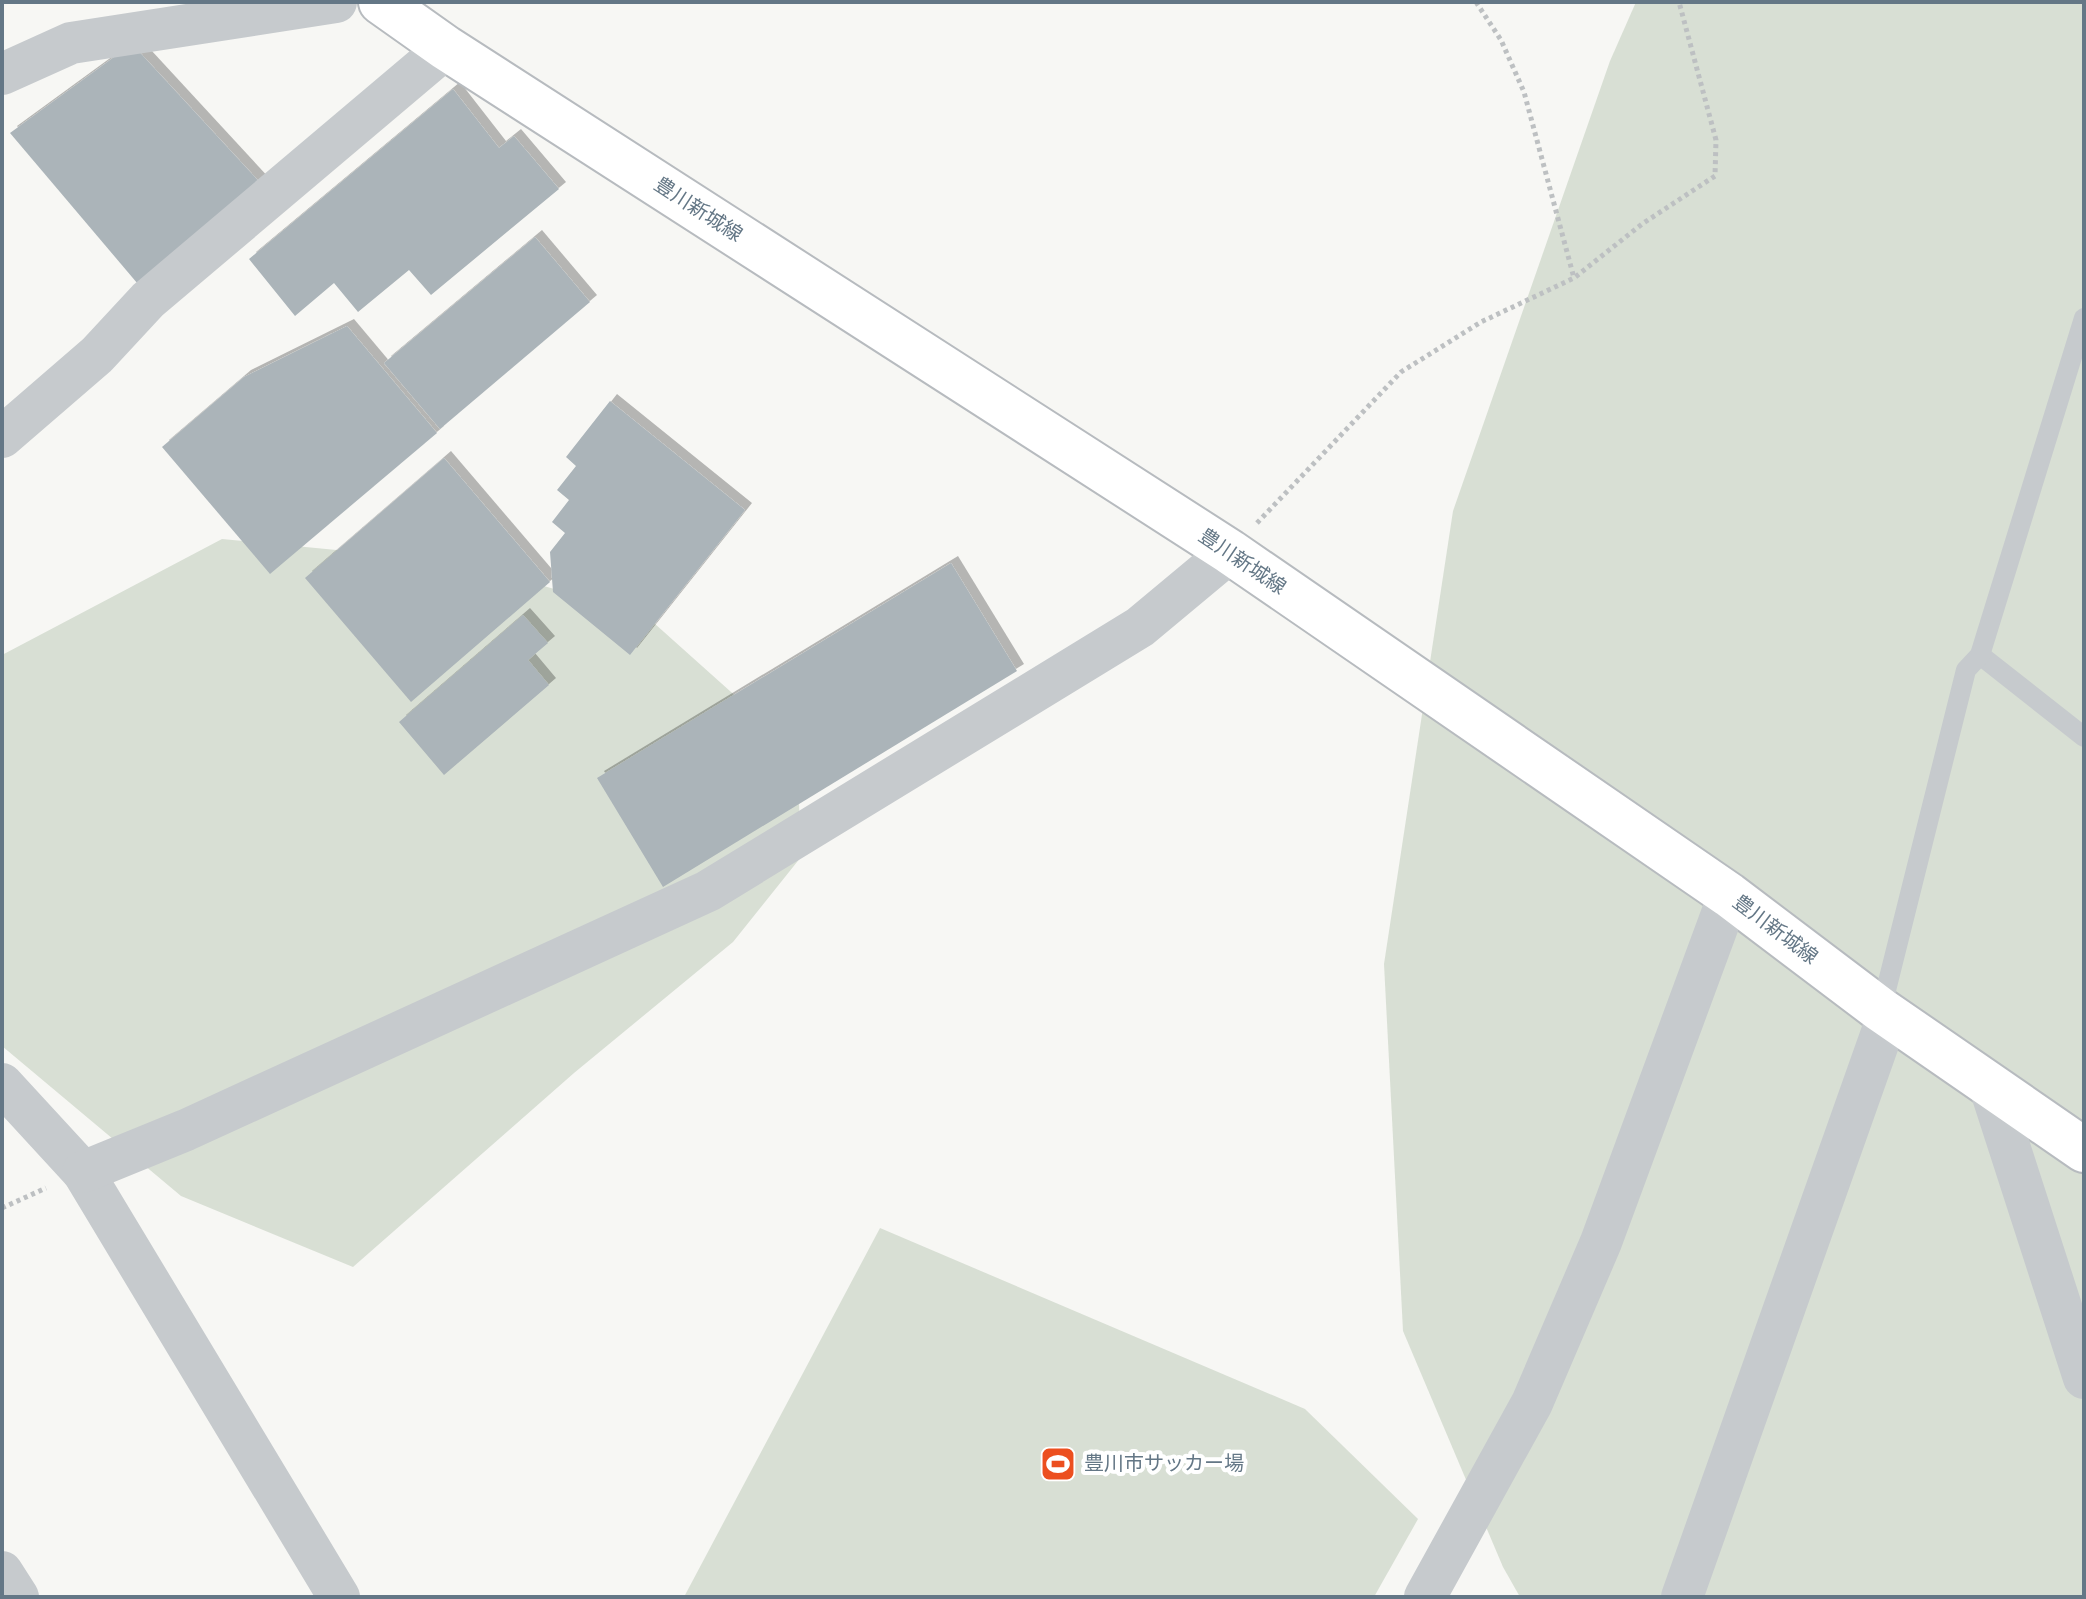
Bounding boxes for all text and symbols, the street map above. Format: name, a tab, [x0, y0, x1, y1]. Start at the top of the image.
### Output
street label: 豊川新城線	[648, 171, 748, 249]
street label: 豊川新城線	[1193, 522, 1291, 602]
street label: 豊川新城線	[1727, 889, 1823, 971]
sports icon: 豊川市サッカー場	[1039, 1445, 1077, 1483]
place label: 豊川市サッカー場	[1084, 1450, 1244, 1478]

